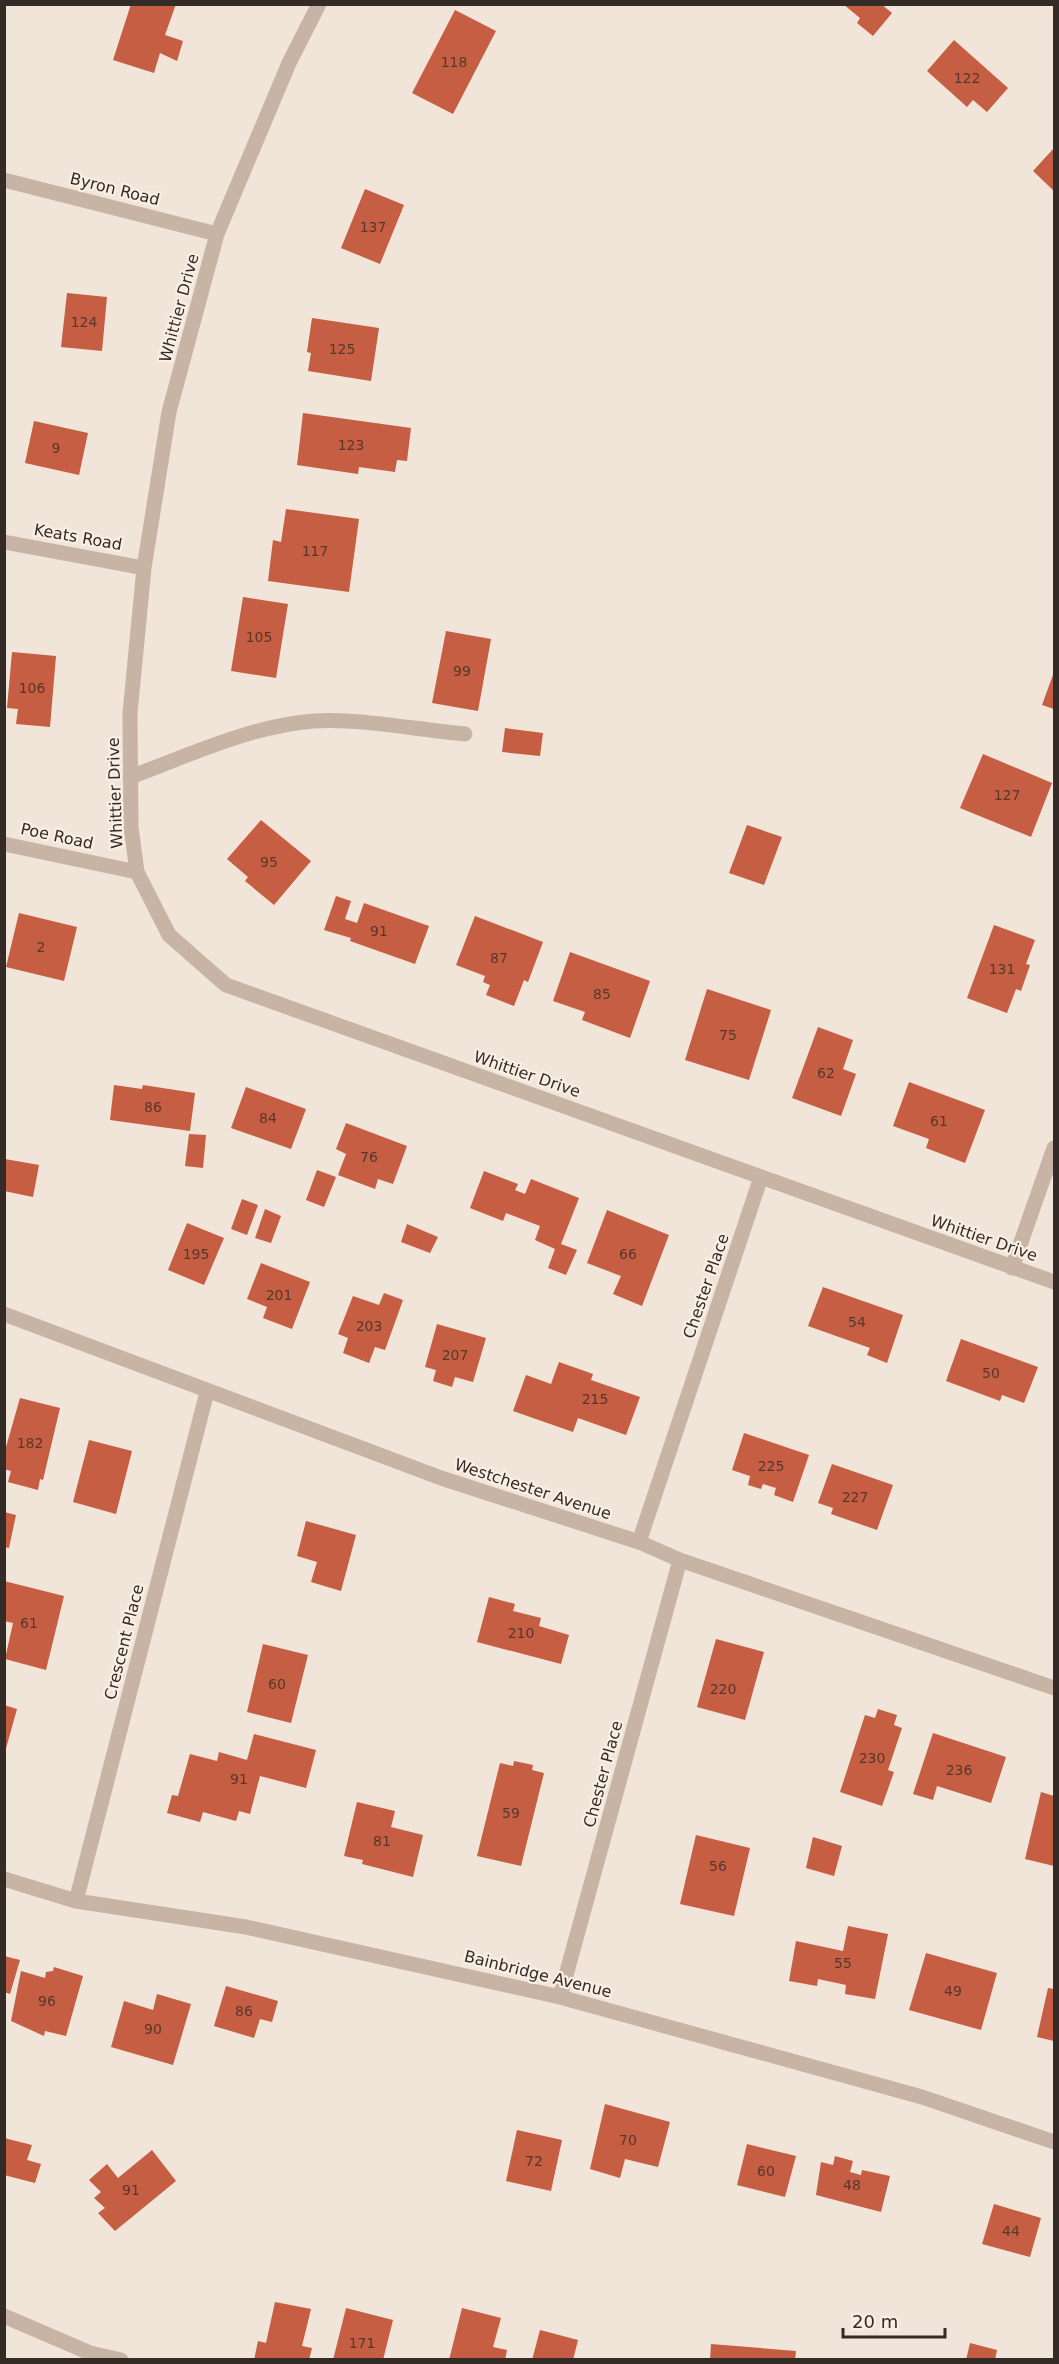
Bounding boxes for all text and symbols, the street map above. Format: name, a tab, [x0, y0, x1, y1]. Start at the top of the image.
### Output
house number: 118	[441, 54, 467, 70]
house number: 122	[954, 70, 980, 86]
street label: Byron Road	[68, 169, 162, 209]
house number: 137	[360, 219, 386, 235]
street label: Whittier Drive	[155, 252, 203, 364]
house number: 124	[71, 314, 97, 330]
house number: 125	[329, 341, 355, 357]
house number: 123	[338, 437, 364, 453]
house number: 9	[52, 440, 60, 456]
street label: Keats Road	[32, 520, 124, 554]
house number: 117	[302, 543, 328, 559]
house number: 105	[246, 629, 272, 645]
house number: 99	[453, 663, 471, 679]
house number: 106	[19, 680, 45, 696]
street label: Whittier Drive	[104, 737, 126, 849]
house number: 127	[994, 787, 1020, 803]
street label: Poe Road	[19, 819, 95, 853]
house number: 95	[260, 854, 278, 870]
house number: 91	[370, 923, 388, 939]
house number: 2	[37, 939, 45, 955]
house number: 87	[490, 950, 508, 966]
house number: 131	[989, 961, 1015, 977]
house number: 85	[593, 986, 611, 1002]
house number: 75	[719, 1027, 737, 1043]
street label: Whittier Drive	[471, 1047, 583, 1101]
house number: 62	[817, 1065, 835, 1081]
house number: 86	[144, 1099, 162, 1115]
house number: 84	[259, 1110, 277, 1126]
house number: 61	[930, 1113, 948, 1129]
house number: 76	[360, 1149, 378, 1165]
street label: Whittier Drive	[928, 1211, 1040, 1265]
street label: Chester Place	[679, 1231, 733, 1341]
house number: 195	[183, 1246, 209, 1262]
house number: 66	[619, 1246, 637, 1262]
house number: 201	[266, 1287, 292, 1303]
house number: 54	[848, 1314, 866, 1330]
house number: 203	[356, 1318, 382, 1334]
house number: 207	[442, 1347, 468, 1363]
house number: 50	[982, 1365, 1000, 1381]
house number: 215	[582, 1391, 608, 1407]
house number: 182	[17, 1435, 43, 1451]
street label: Westchester Avenue	[452, 1455, 614, 1523]
house number: 225	[758, 1458, 784, 1474]
house number: 227	[842, 1489, 868, 1505]
street label: Crescent Place	[100, 1582, 148, 1702]
house number: 61	[20, 1615, 38, 1631]
house number: 210	[508, 1625, 534, 1641]
house number: 60	[268, 1676, 286, 1692]
house number: 220	[710, 1681, 736, 1697]
street label: Chester Place	[580, 1719, 626, 1829]
house number: 230	[859, 1750, 885, 1766]
house number: 236	[946, 1762, 972, 1778]
house number: 91	[230, 1771, 248, 1787]
house number: 59	[502, 1805, 520, 1821]
house number: 81	[373, 1833, 391, 1849]
house number: 56	[709, 1858, 727, 1874]
street label: Bainbridge Avenue	[462, 1946, 614, 2002]
house number: 55	[834, 1955, 852, 1971]
house number: 49	[944, 1983, 962, 1999]
house number: 96	[38, 1993, 56, 2009]
house number: 86	[235, 2003, 253, 2019]
house number: 90	[144, 2021, 162, 2037]
house number: 70	[619, 2132, 637, 2148]
house number: 72	[525, 2153, 543, 2169]
house number: 60	[757, 2163, 775, 2179]
house number: 48	[843, 2177, 861, 2193]
house number: 91	[122, 2182, 140, 2198]
house number: 44	[1002, 2223, 1020, 2239]
scale bar	[843, 2301, 945, 2339]
text: 20 m	[852, 2311, 898, 2332]
house number: 171	[349, 2335, 375, 2351]

